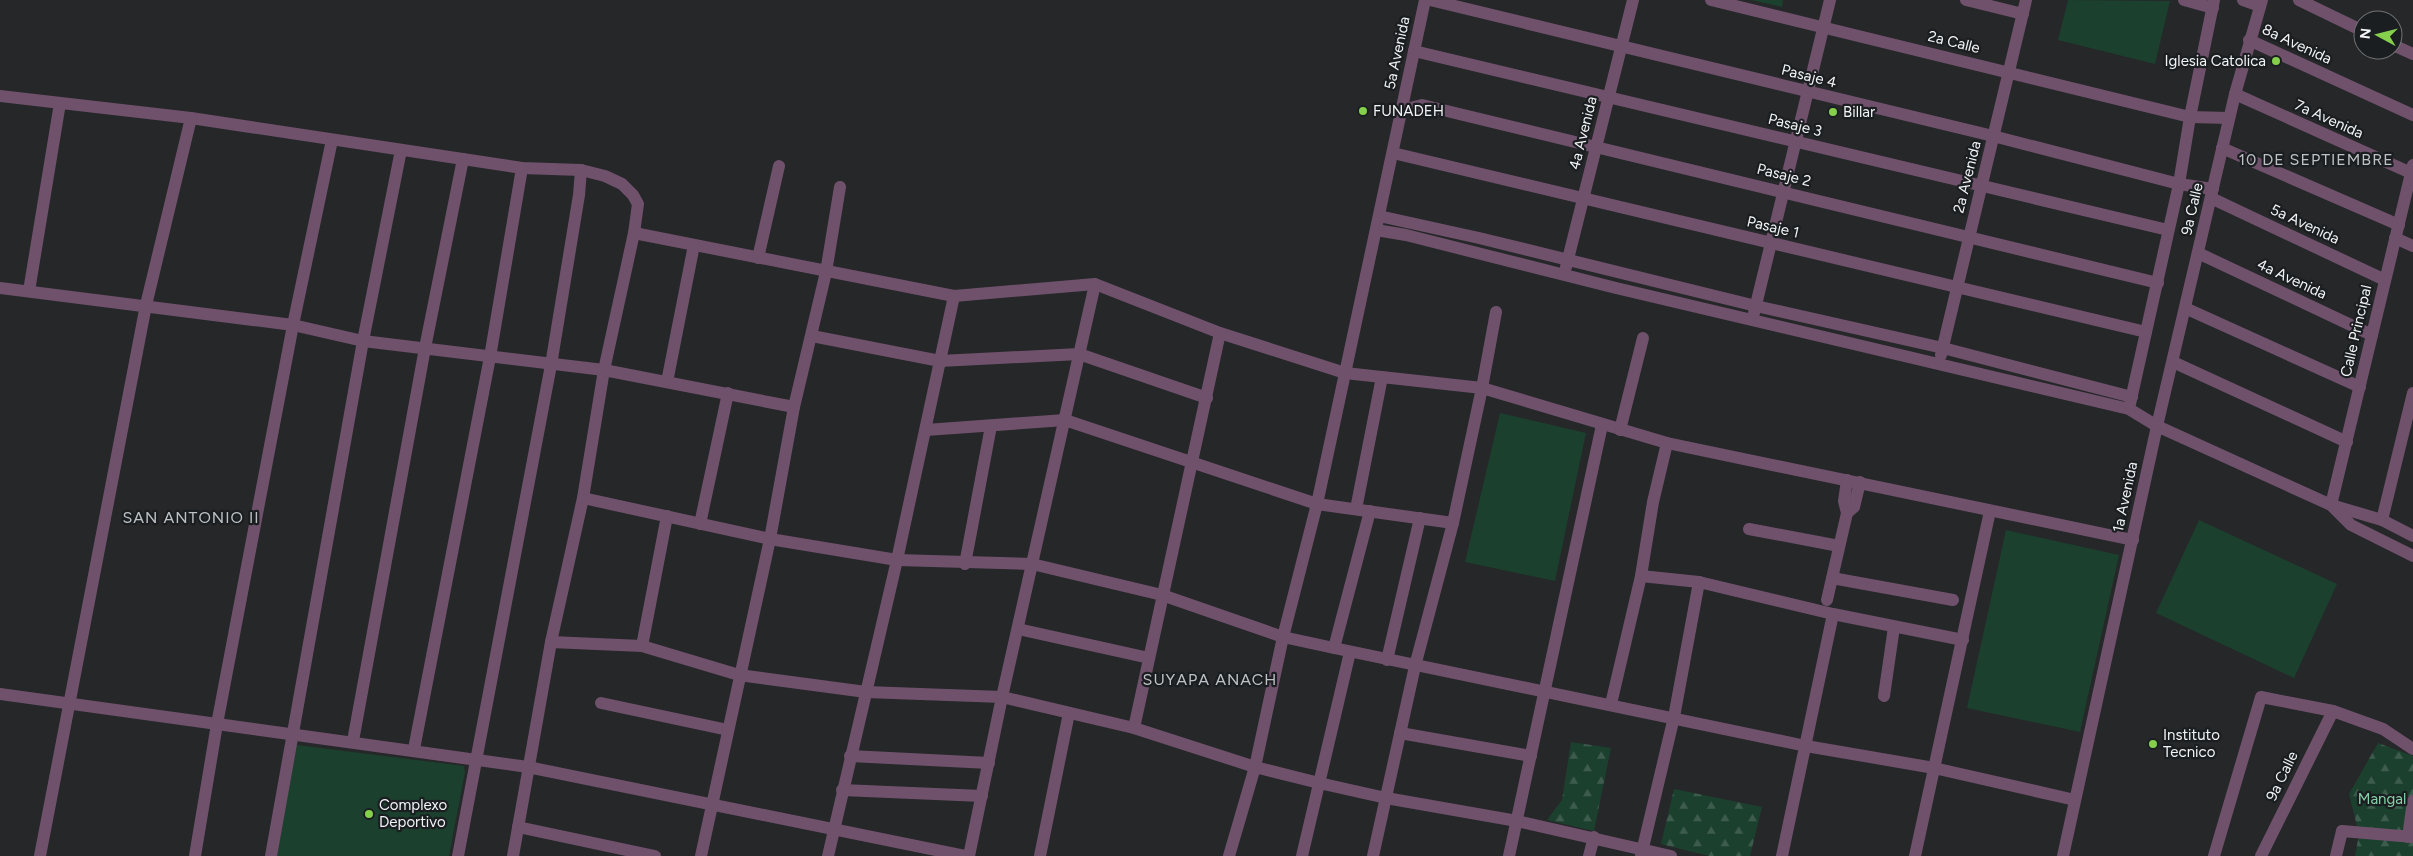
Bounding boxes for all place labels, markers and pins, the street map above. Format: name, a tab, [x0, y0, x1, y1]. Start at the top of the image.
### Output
place label: Iglesia Catolica	[2164, 52, 2266, 70]
marker: Iglesia Catolica	[2270, 55, 2282, 67]
place label: FUNADEH	[1373, 102, 1444, 120]
place label: Billar	[1843, 103, 1875, 121]
marker: FUNADEH	[1357, 105, 1369, 117]
marker: Billar	[1827, 106, 1839, 118]
place label: Instituto Tecnico	[2163, 726, 2220, 761]
marker: Instituto Tecnico	[2147, 738, 2159, 750]
place label: Complexo Deportivo	[379, 796, 448, 831]
marker: Complexo Deportivo	[363, 808, 375, 820]

